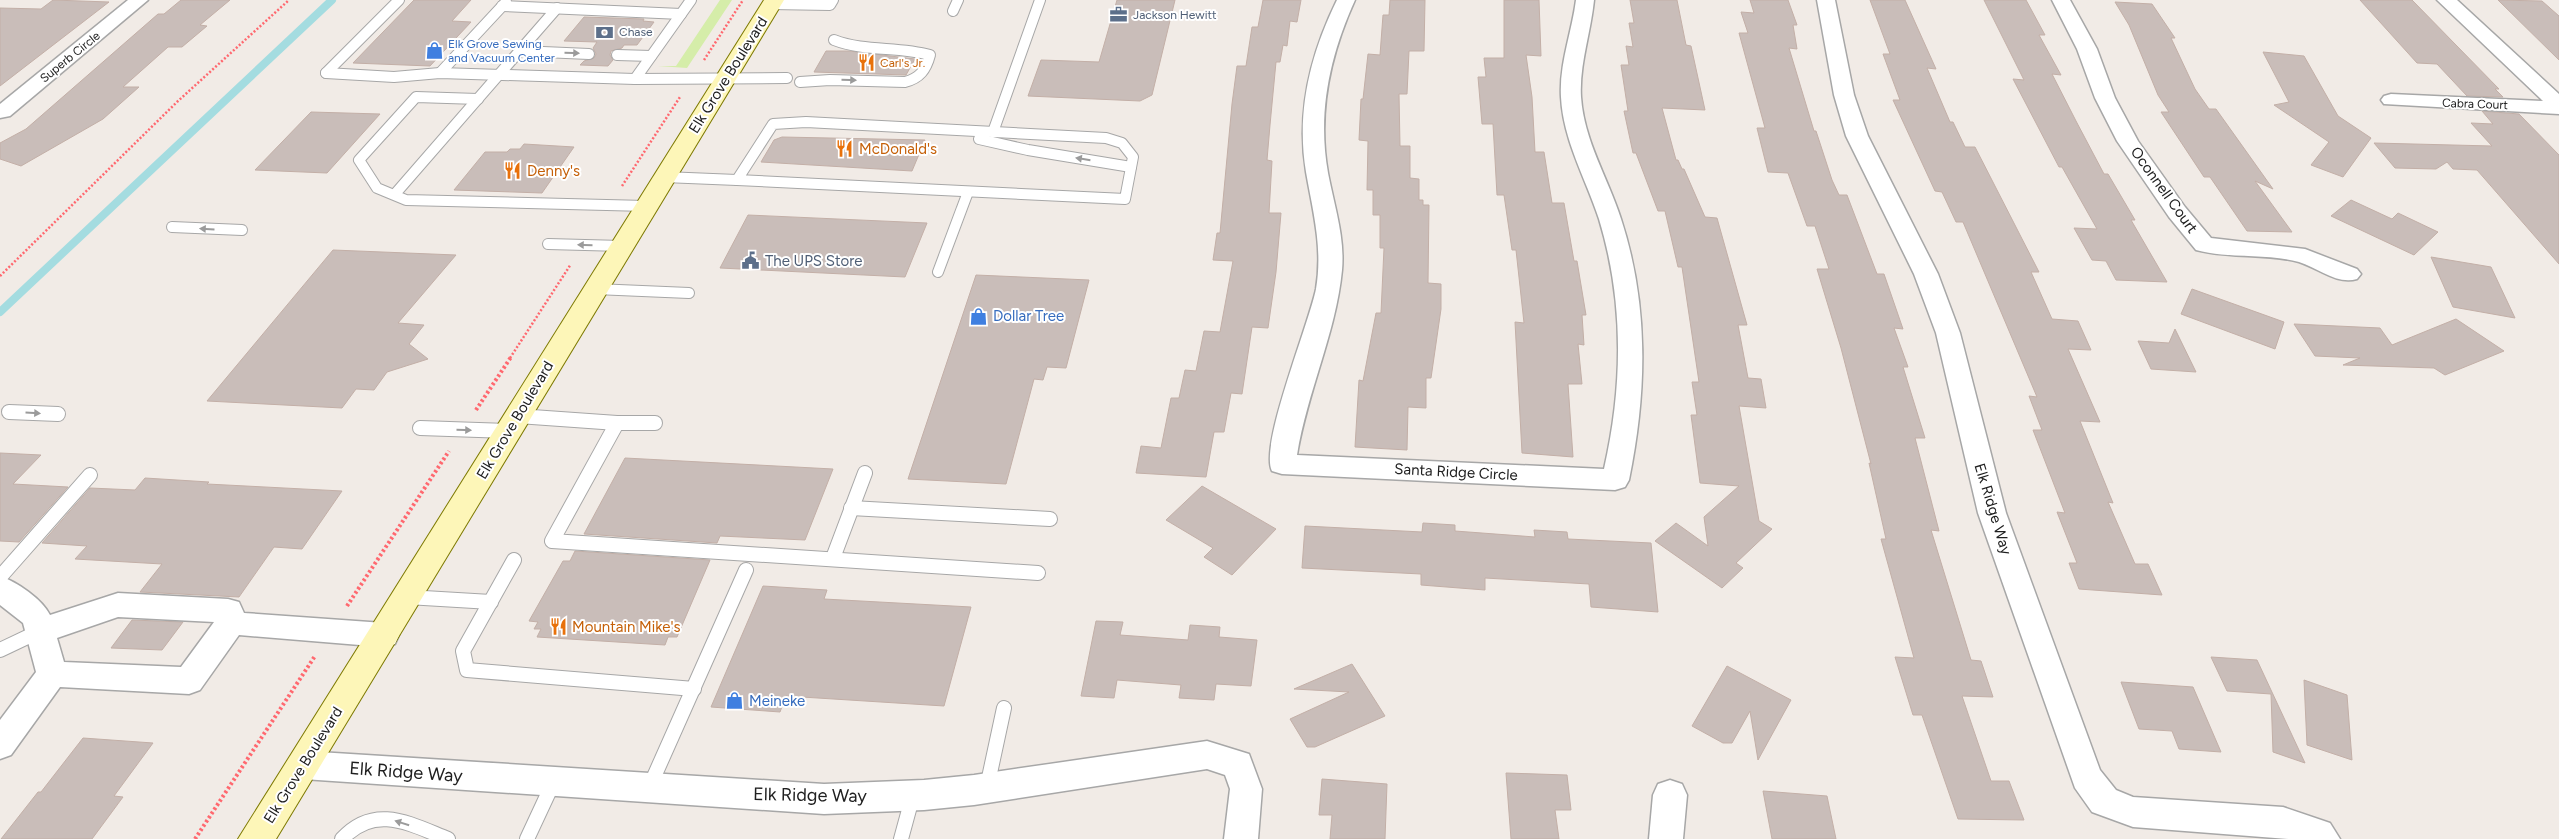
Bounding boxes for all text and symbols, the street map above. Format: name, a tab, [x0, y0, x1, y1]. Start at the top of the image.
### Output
office icon: Jackson Hewitt	[1109, 5, 1129, 25]
place label: Jackson Hewitt	[1133, 8, 1217, 22]
street label: Elk Grove Boulevard	[685, 13, 771, 137]
bank icon: Chase	[595, 22, 615, 42]
place label: Chase	[619, 25, 653, 39]
street label: Superb Circle	[37, 28, 103, 85]
place label: Elk Grove Sewing and Vacuum Center	[448, 37, 555, 65]
shop icon: Elk Grove Sewing and Vacuum Center	[424, 41, 444, 61]
one-way arrow	[564, 49, 580, 57]
restaurant icon: Carl's Jr.	[856, 53, 876, 73]
place label: Carl's Jr.	[880, 56, 925, 70]
one-way arrow	[841, 77, 857, 85]
street label: Cabra Court	[2442, 96, 2509, 112]
restaurant icon: McDonald's	[835, 139, 855, 159]
place label: McDonald's	[859, 140, 937, 158]
street label: Oconnell Court	[2127, 143, 2202, 237]
one-way arrow	[1075, 155, 1091, 163]
restaurant icon: Denny's	[503, 161, 523, 181]
place label: Denny's	[527, 162, 580, 180]
one-way arrow	[199, 224, 215, 232]
one-way arrow	[577, 241, 593, 249]
public building icon: The UPS Store	[741, 251, 761, 271]
place label: The UPS Store	[765, 252, 863, 270]
shop icon: Dollar Tree	[969, 306, 989, 326]
place label: Dollar Tree	[993, 307, 1064, 325]
street label: Elk Grove Boulevard	[473, 358, 557, 482]
one-way arrow	[26, 410, 42, 418]
one-way arrow	[456, 426, 472, 434]
street label: Santa Ridge Circle	[1394, 460, 1518, 484]
street label: Elk Ridge Way	[1971, 461, 2015, 557]
restaurant icon: Mountain Mike's	[548, 617, 568, 637]
place label: Mountain Mike's	[572, 618, 680, 636]
shop icon: Meineke	[725, 691, 745, 711]
place label: Meineke	[749, 692, 805, 710]
street label: Elk Grove Boulevard	[260, 703, 346, 827]
street label: Elk Ridge Way	[349, 757, 464, 787]
street label: Elk Ridge Way	[753, 783, 868, 807]
one-way arrow	[394, 819, 409, 827]

